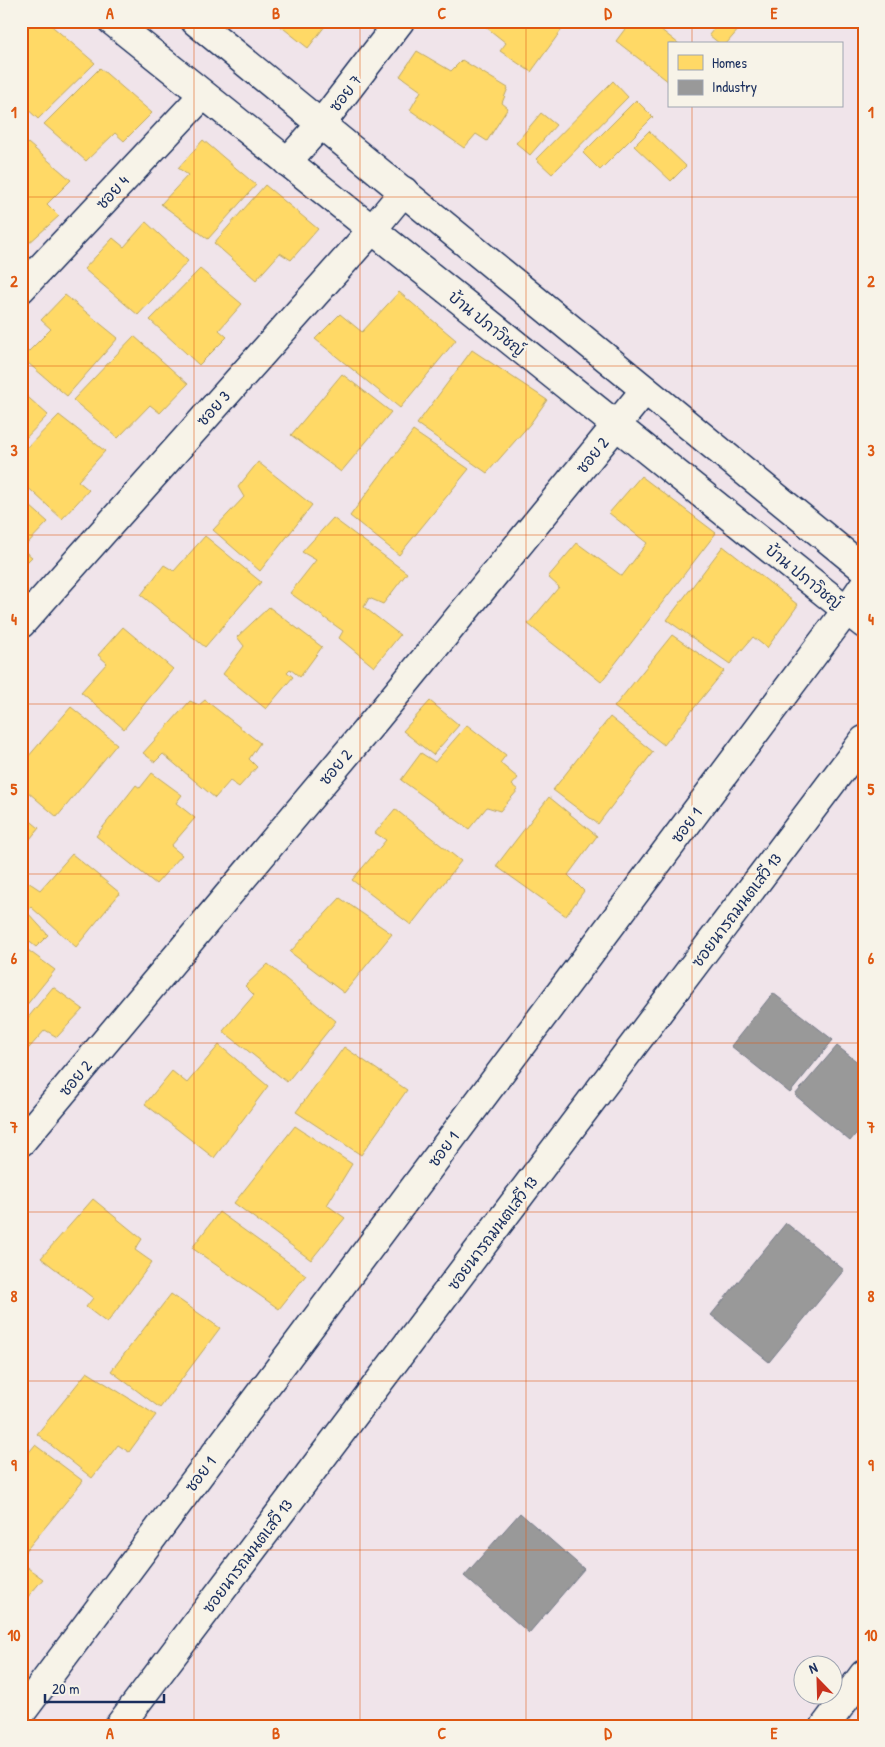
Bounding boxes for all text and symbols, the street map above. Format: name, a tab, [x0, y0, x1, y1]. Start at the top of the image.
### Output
text: A	[106, 2, 114, 24]
text: B	[272, 2, 280, 24]
text: C	[438, 2, 447, 24]
text: D	[604, 2, 612, 24]
text: E	[770, 2, 778, 24]
legend	[668, 42, 842, 108]
text: Homes	[712, 52, 747, 73]
street label: ซอย 7	[324, 70, 366, 116]
text: Industry	[712, 76, 757, 97]
text: 1	[11, 101, 17, 123]
text: 1	[868, 101, 874, 123]
street label: ซอย 4	[90, 170, 134, 214]
text: 2	[10, 270, 18, 292]
text: 2	[867, 270, 875, 292]
street label: บ้าน ปภาวิชญ์	[444, 285, 530, 361]
street label: ซอย 3	[191, 386, 235, 430]
street label: ซอย 2	[571, 432, 614, 478]
text: 3	[10, 439, 18, 461]
text: 3	[867, 439, 875, 461]
street label: บ้าน ปภาวิชญ์	[761, 538, 847, 614]
text: 4	[11, 608, 17, 630]
text: 4	[868, 608, 874, 630]
street label: ซอย 2	[313, 744, 357, 790]
text: 5	[11, 778, 18, 800]
text: 5	[868, 778, 875, 800]
street label: ซอย 1	[665, 803, 707, 847]
street label: ซอยนารถมนตเสวี 13	[686, 848, 786, 972]
text: 6	[11, 947, 18, 969]
text: 6	[868, 947, 875, 969]
street label: ซอย 2	[53, 1055, 97, 1101]
text: 7	[9, 1116, 18, 1138]
text: 7	[866, 1116, 875, 1138]
street label: ซอย 1	[422, 1127, 464, 1171]
street label: ซอยนารถมนตเสวี 13	[442, 1171, 542, 1295]
text: 8	[11, 1285, 18, 1307]
text: 8	[868, 1285, 875, 1307]
street label: ซอย 1	[179, 1452, 221, 1496]
text: 9	[11, 1454, 17, 1476]
text: 9	[868, 1454, 874, 1476]
street label: ซอยนารถมนตเสวี 13	[197, 1494, 297, 1618]
text: 10	[8, 1624, 20, 1646]
text: 10	[865, 1624, 877, 1646]
north arrow	[792, 1654, 842, 1704]
text: N	[806, 1657, 820, 1678]
scale bar	[45, 1672, 164, 1704]
text: 20 m	[52, 1678, 79, 1699]
text: A	[106, 1722, 114, 1744]
text: B	[272, 1722, 280, 1744]
text: C	[438, 1722, 447, 1744]
text: D	[604, 1722, 612, 1744]
text: E	[770, 1722, 778, 1744]

